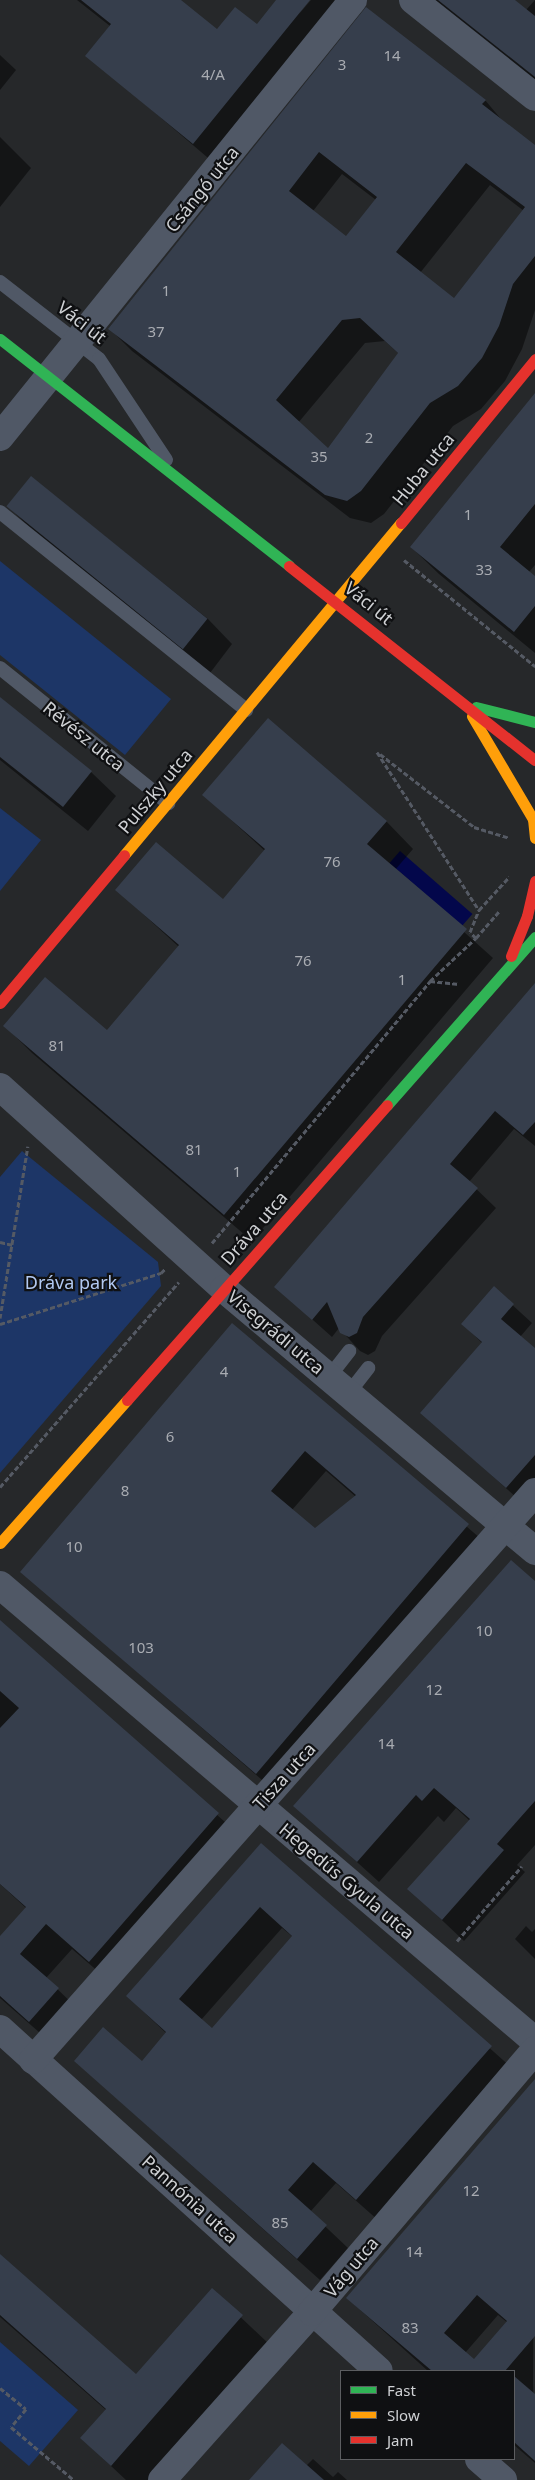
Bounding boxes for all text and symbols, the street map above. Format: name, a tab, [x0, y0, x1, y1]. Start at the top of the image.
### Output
house number: 14	[383, 47, 401, 65]
house number: 3	[338, 56, 346, 74]
house number: 4/A	[201, 66, 225, 84]
street label: Csángó utca	[161, 142, 243, 236]
house number: 1	[162, 282, 170, 300]
street label: Váci út	[53, 296, 111, 348]
house number: 37	[147, 323, 165, 341]
house number: 2	[365, 429, 373, 447]
street label: Huba utca	[387, 429, 459, 509]
house number: 35	[310, 448, 328, 466]
house number: 1	[464, 506, 472, 524]
house number: 33	[475, 561, 493, 579]
street label: Váci út	[340, 577, 398, 629]
street label: Révész utca	[39, 697, 129, 775]
street label: Pulszky utca	[113, 744, 197, 838]
house number: 76	[323, 853, 341, 871]
house number: 76	[294, 952, 312, 970]
house number: 1	[398, 971, 406, 989]
house number: 81	[48, 1037, 66, 1055]
house number: 81	[185, 1141, 203, 1159]
house number: 1	[233, 1163, 241, 1181]
street label: Dráva utca	[216, 1187, 292, 1269]
park label: Dráva park	[25, 1271, 117, 1293]
street label: Visegrádi utca	[223, 1285, 329, 1379]
house number: 4	[220, 1363, 228, 1381]
house number: 6	[166, 1428, 174, 1446]
house number: 8	[121, 1482, 129, 1500]
house number: 10	[65, 1538, 83, 1556]
house number: 10	[475, 1622, 493, 1640]
house number: 103	[128, 1639, 154, 1657]
house number: 12	[425, 1681, 443, 1699]
house number: 14	[377, 1735, 395, 1753]
street label: Tisza utca	[248, 1738, 320, 1814]
street label: Hegedűs Gyula utca	[275, 1818, 419, 1944]
street label: Pannónia utca	[138, 2150, 242, 2248]
house number: 12	[462, 2182, 480, 2200]
house number: 85	[271, 2214, 289, 2232]
street label: Vág utca	[319, 2232, 383, 2302]
house number: 14	[405, 2243, 423, 2261]
house number: 83	[401, 2319, 419, 2337]
legend	[340, 2370, 515, 2460]
text: Fast	[387, 2380, 416, 2400]
text: Slow	[387, 2405, 420, 2425]
text: Jam	[387, 2430, 414, 2450]

